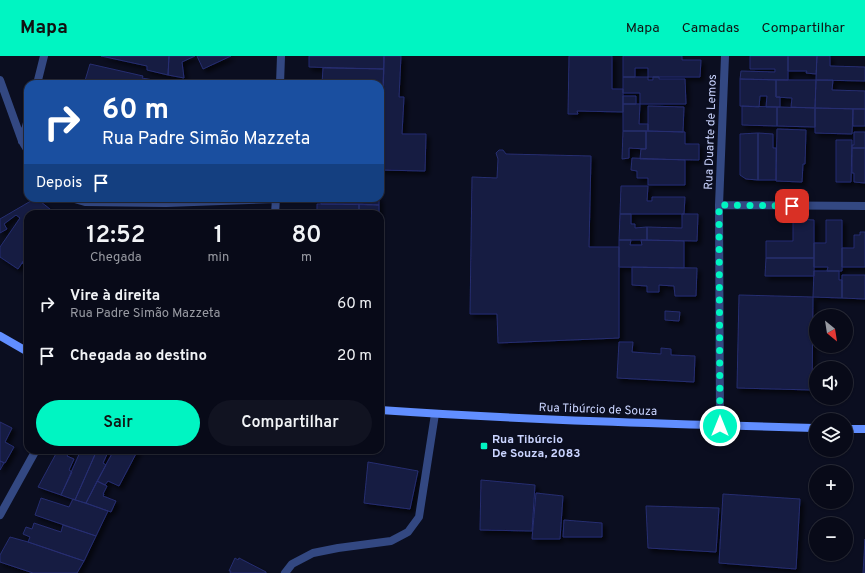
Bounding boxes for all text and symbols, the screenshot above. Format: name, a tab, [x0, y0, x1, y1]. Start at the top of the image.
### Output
text: Mapa	[20, 16, 68, 40]
text: Mapa	[626, 20, 660, 37]
text: Camadas	[682, 20, 740, 37]
text: Compartilhar	[762, 20, 845, 37]
street label: Rua Duarte de Lemos	[701, 74, 721, 190]
text: 60 m	[102, 93, 169, 129]
icon: right	[36, 96, 88, 148]
text: Rua Padre Simão Mazzeta	[102, 128, 310, 151]
icon: arrive	[90, 172, 112, 194]
text: Depois	[36, 174, 82, 193]
pin	[775, 189, 809, 223]
icon: arrive	[781, 195, 803, 217]
text: 12:52	[86, 221, 145, 251]
text: 1	[214, 221, 223, 251]
text: 80	[291, 221, 322, 251]
text: Chegada	[90, 250, 142, 266]
text: min	[208, 250, 229, 266]
text: m	[301, 250, 312, 266]
text: Vire à direita	[70, 287, 160, 306]
icon: right	[36, 293, 58, 315]
text: 60 m	[337, 295, 372, 314]
text: Rua Padre Simão Mazzeta	[70, 306, 220, 322]
north arrow	[809, 309, 853, 353]
map controls	[809, 309, 853, 561]
icon: arrive	[36, 345, 58, 367]
text: Chegada ao destino	[70, 347, 207, 366]
text: 20 m	[337, 347, 372, 366]
button: sound	[809, 361, 853, 405]
button: Sair	[36, 400, 200, 446]
button: Compartilhar	[208, 400, 372, 446]
street label: Rua Tibúrcio de Souza	[538, 400, 658, 420]
position arrow	[699, 405, 741, 447]
button: layers	[809, 413, 853, 457]
place label: Rua Tibúrcio De Souza, 2083	[492, 432, 580, 462]
marker: Rua Tibúrcio De Souza, 2083	[479, 441, 489, 451]
button: +	[809, 465, 853, 509]
button: −	[809, 517, 853, 561]

